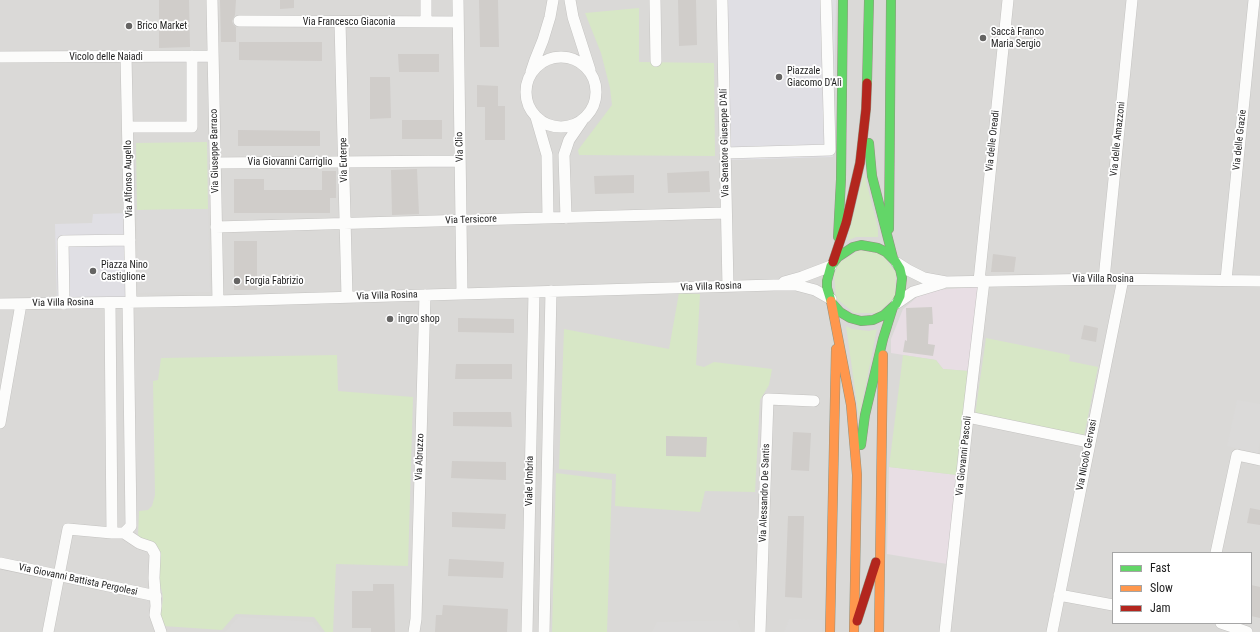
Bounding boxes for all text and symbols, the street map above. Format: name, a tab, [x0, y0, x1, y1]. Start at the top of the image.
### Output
street label: Via Francesco Giaconia	[303, 16, 395, 28]
place label: Brico Market	[137, 20, 187, 32]
marker: Brico Market	[124, 21, 134, 31]
place label: Saccà Franco Maria Sergio	[991, 26, 1044, 50]
marker: Saccà Franco Maria Sergio	[978, 33, 988, 43]
street label: Vicolo delle Naiadi	[69, 51, 143, 63]
place label: Piazzale Giacomo D'Alì	[787, 65, 842, 88]
marker: Piazzale Giacomo D'Alì	[774, 72, 784, 82]
street label: Via Senatore Giuseppe D'Alí	[718, 89, 732, 197]
street label: Via delle Amazzoni	[1108, 101, 1128, 177]
street label: Via Giuseppe Barraco	[208, 109, 222, 193]
street label: Via delle Grazie	[1231, 109, 1249, 171]
street label: Via delle Oreadi	[984, 110, 1002, 172]
street label: Via Clio	[454, 132, 466, 162]
street label: Via Euterpe	[338, 137, 350, 183]
street label: Via Alfonso Augello	[122, 140, 136, 218]
street label: Via Giovanni Carriglio	[248, 156, 332, 168]
street label: Via Tersicore	[445, 213, 497, 227]
place label: Piazza Nino Castiglione	[101, 259, 148, 282]
marker: Piazza Nino Castiglione	[88, 266, 98, 276]
street label: Via Villa Rosina	[1072, 273, 1134, 285]
place label: Forgia Fabrizio	[245, 275, 303, 287]
marker: Forgia Fabrizio	[232, 276, 242, 286]
street label: Via Villa Rosina	[680, 280, 742, 294]
street label: Via Villa Rosina	[356, 289, 418, 303]
street label: Via Villa Rosina	[32, 296, 94, 310]
place label: ingro shop	[398, 313, 440, 325]
marker: ingro shop	[385, 314, 395, 324]
street label: Via Giovanni Pascoli	[954, 415, 974, 497]
street label: Via Nicolò Gervasi	[1074, 418, 1100, 492]
street label: Via Abruzzo	[413, 433, 427, 481]
street label: Via Alessandro De Santis	[757, 443, 773, 543]
street label: Viale Umbria	[524, 456, 536, 506]
legend	[1112, 552, 1252, 624]
text: Fast	[1150, 561, 1170, 575]
street label: Via Giovanni Battista Pergolesi	[17, 562, 139, 598]
text: Slow	[1150, 581, 1173, 595]
text: Jam	[1150, 601, 1171, 615]

